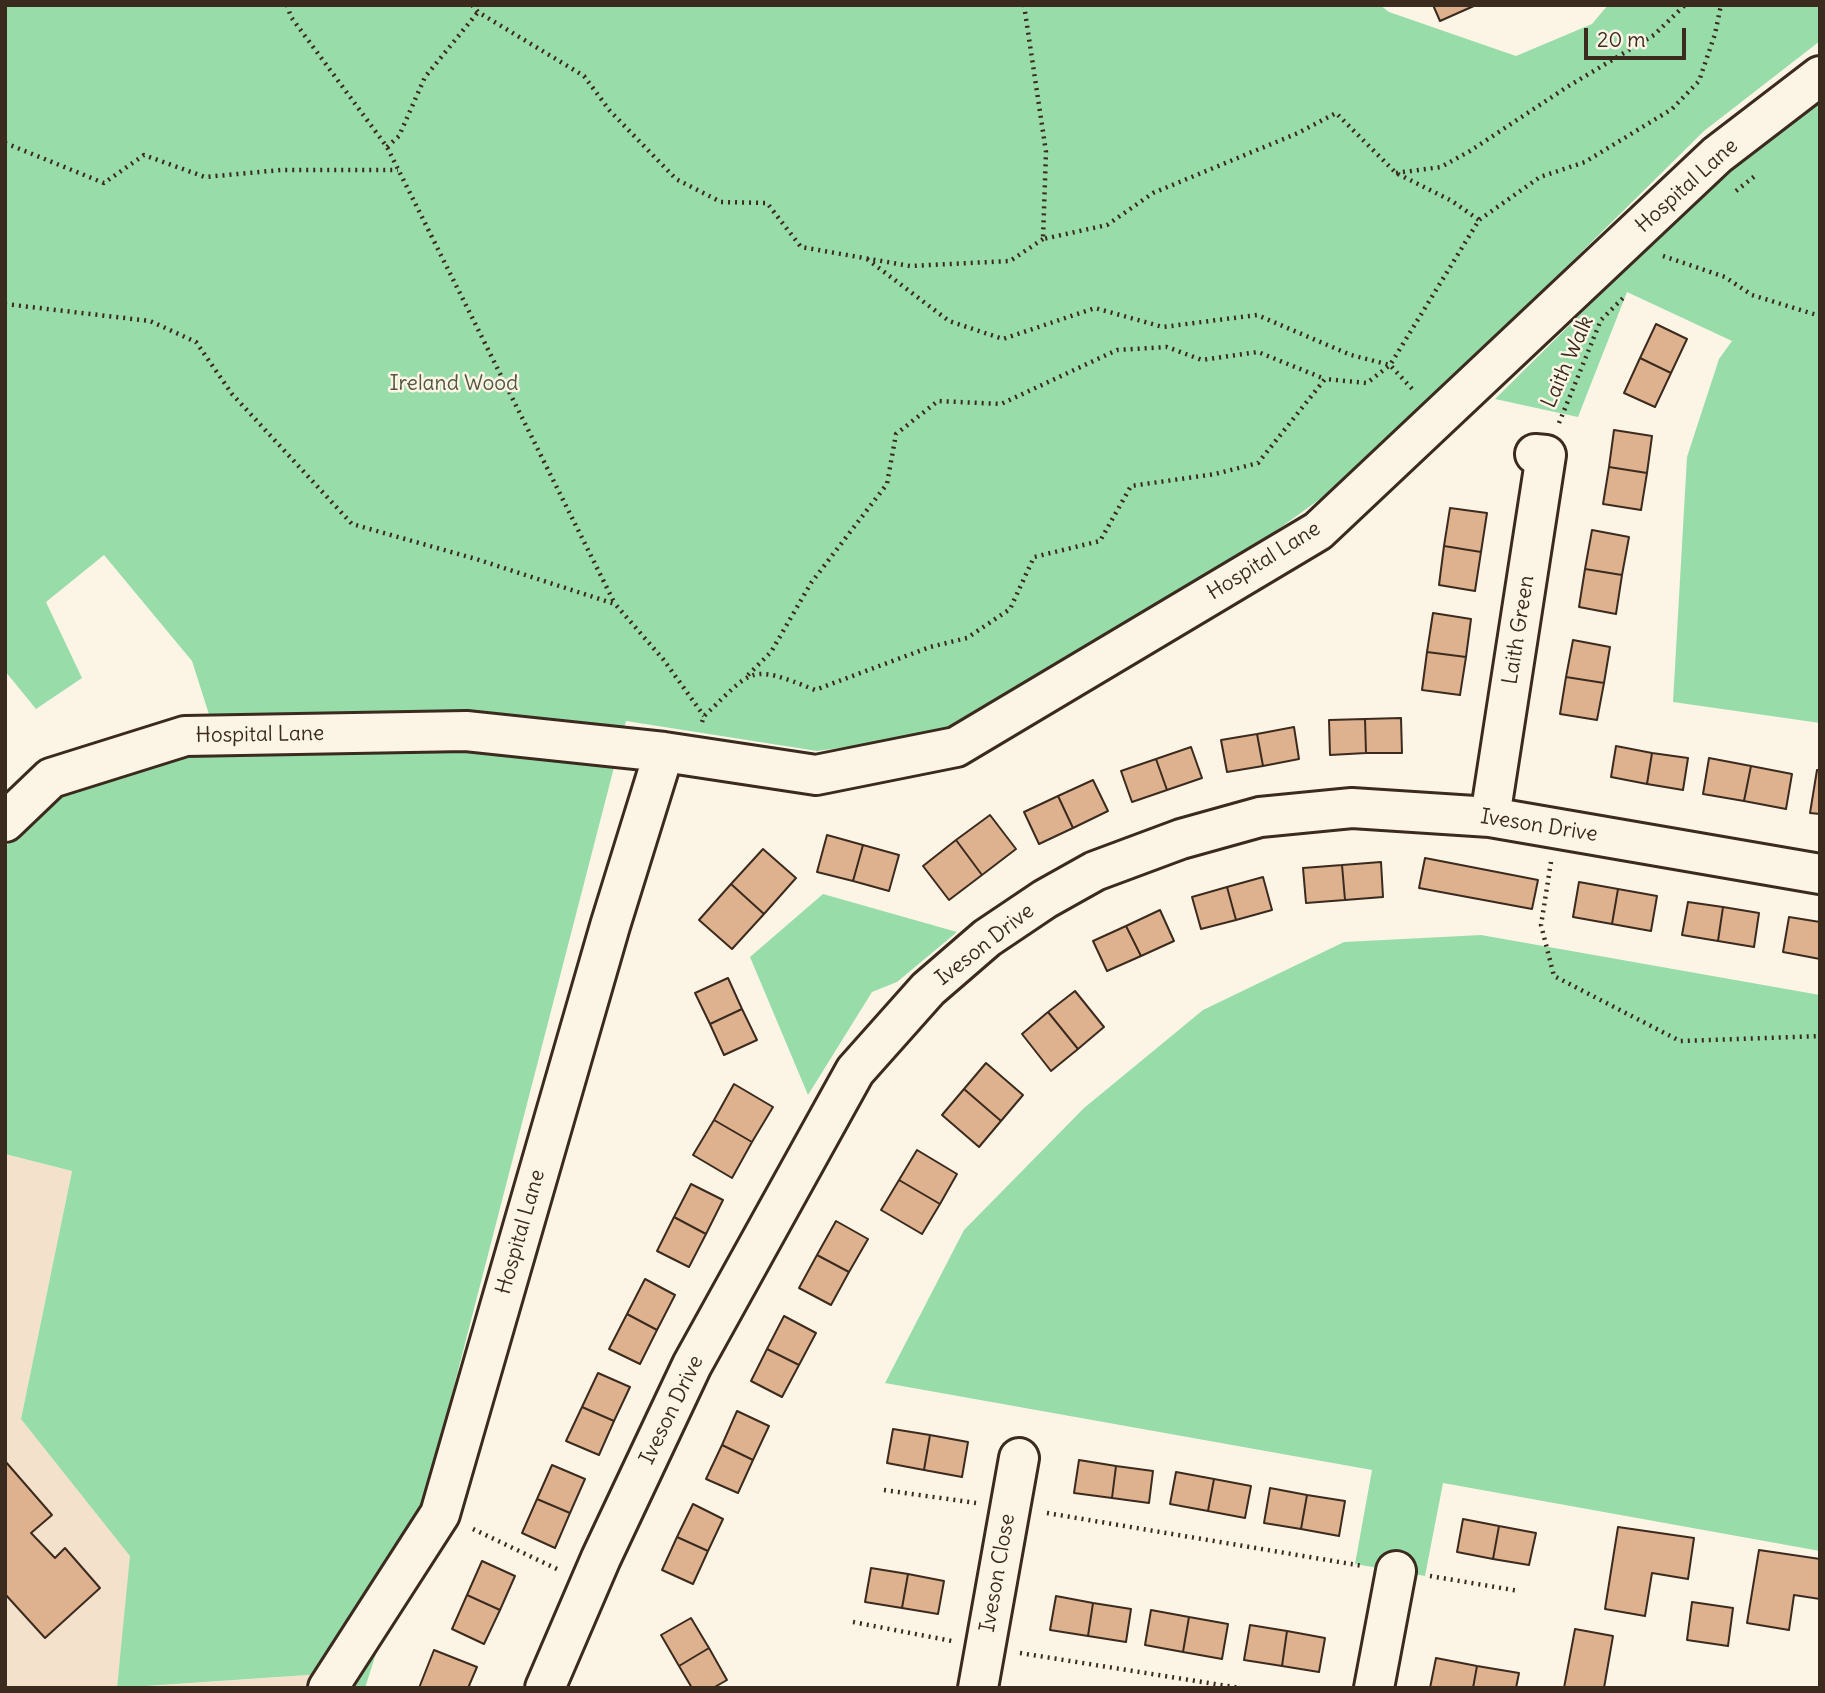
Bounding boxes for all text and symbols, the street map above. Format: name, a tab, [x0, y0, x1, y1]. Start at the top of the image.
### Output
scale bar	[1587, 14, 1688, 58]
text: 20 m	[1597, 26, 1646, 53]
street label: Hospital Lane	[1631, 134, 1743, 238]
street label: Laith Walk	[1537, 312, 1599, 412]
park label: Ireland Wood	[390, 371, 518, 397]
street label: Hospital Lane	[1203, 516, 1325, 606]
street label: Laith Green	[1498, 574, 1540, 686]
street label: Hospital Lane	[195, 721, 325, 749]
street label: Iveson Drive	[1479, 804, 1599, 848]
street label: Iveson Drive	[931, 899, 1039, 991]
street label: Hospital Lane	[491, 1167, 551, 1297]
street label: Iveson Drive	[635, 1351, 709, 1469]
street label: Iveson Close	[975, 1512, 1021, 1634]

